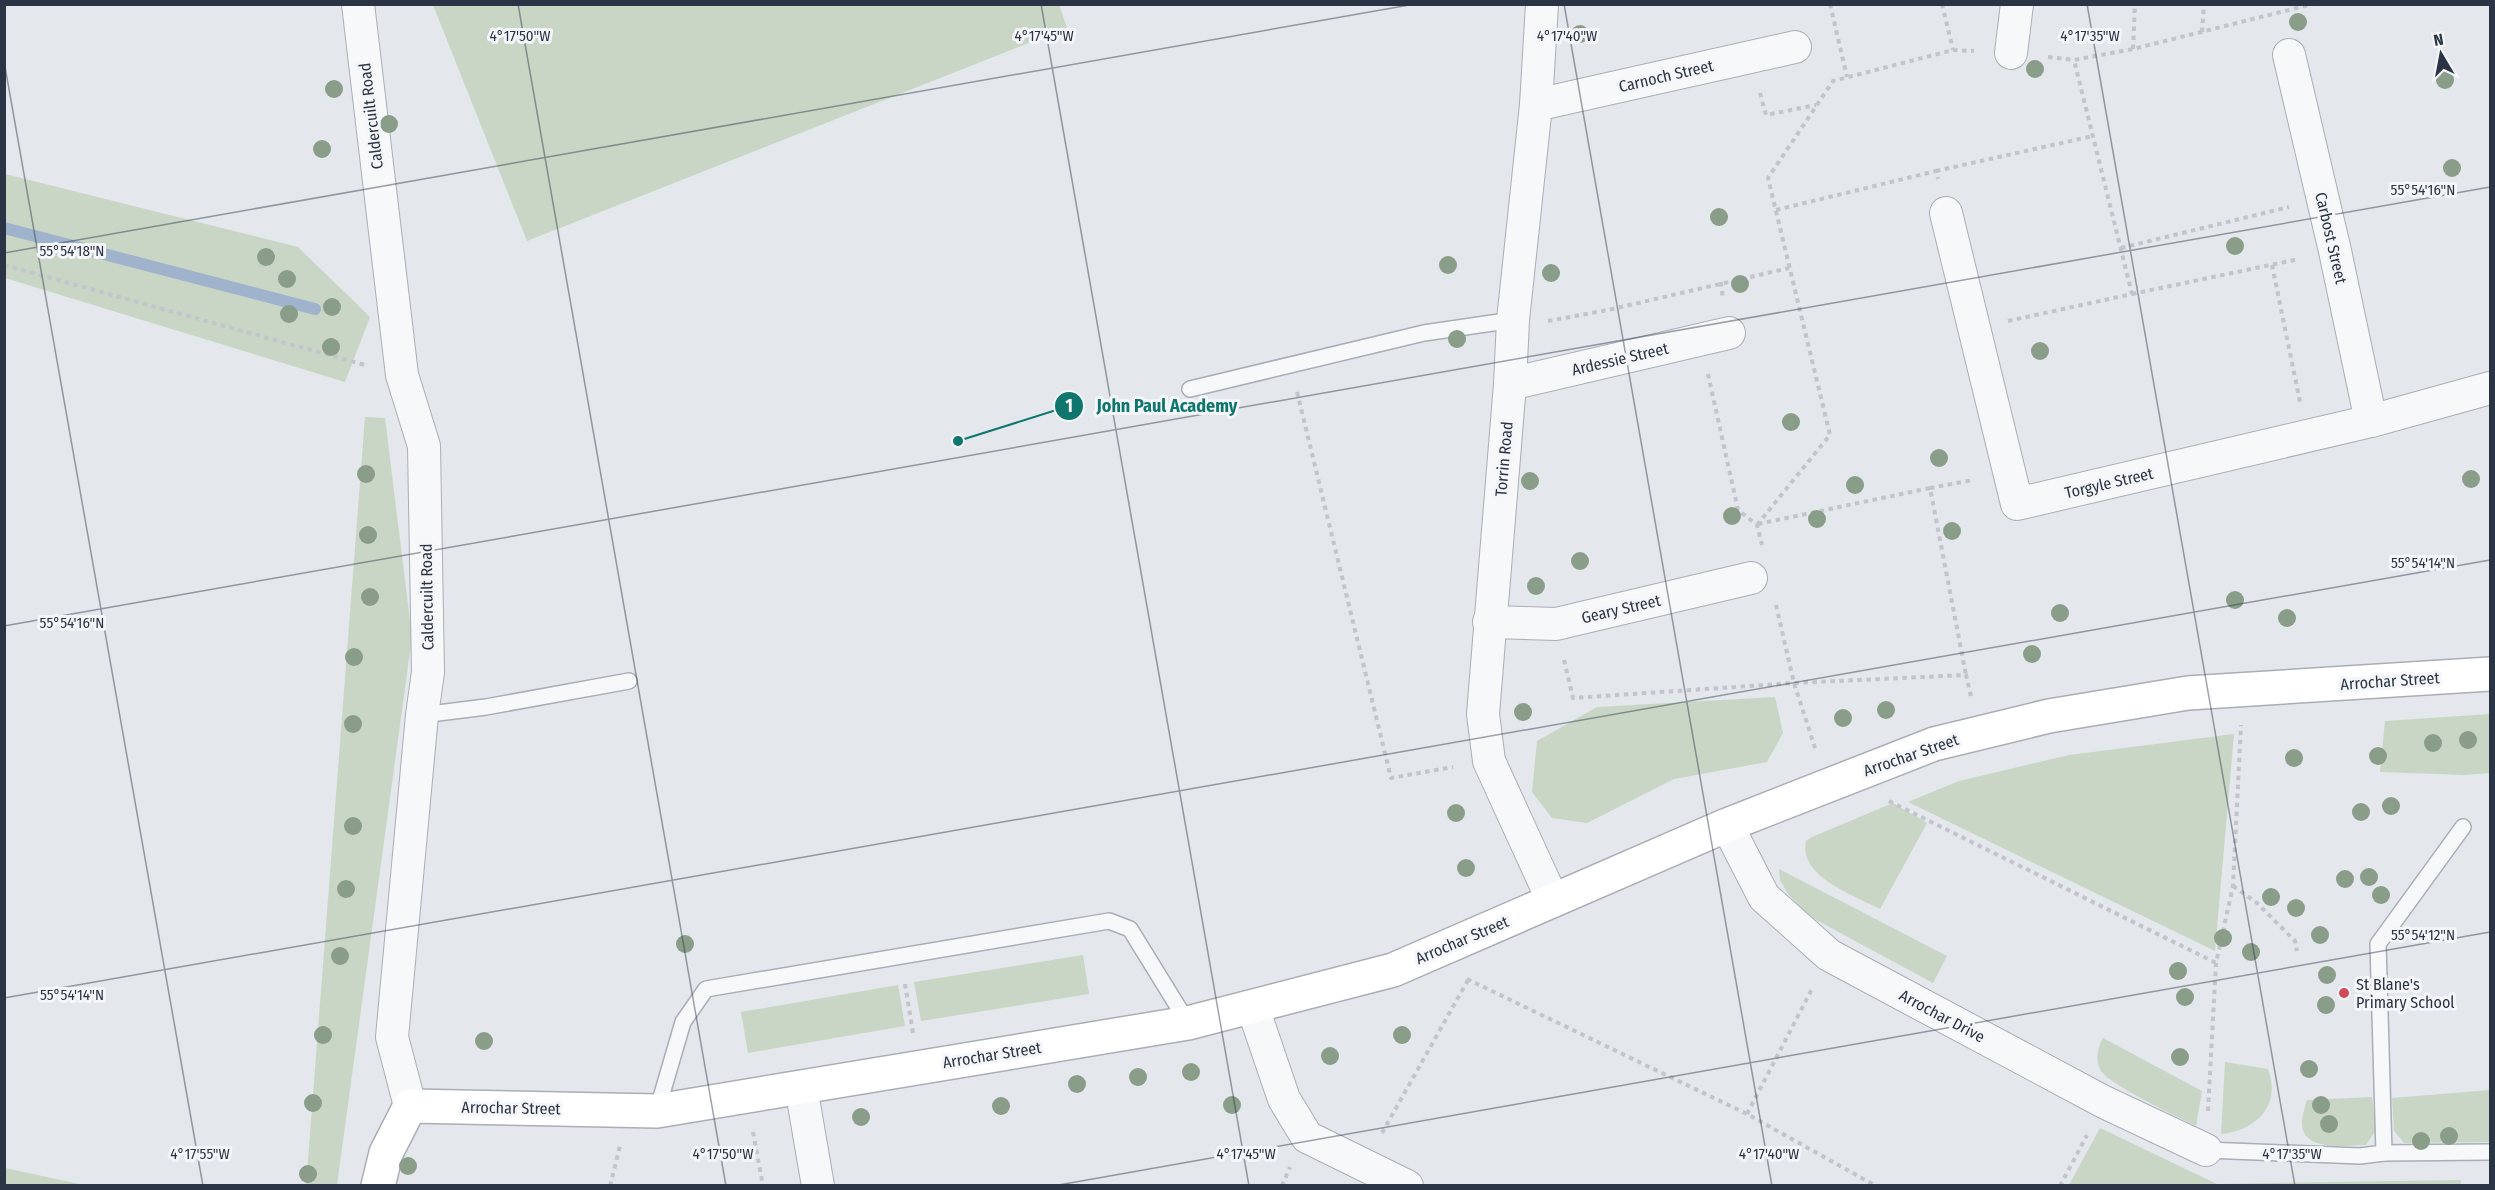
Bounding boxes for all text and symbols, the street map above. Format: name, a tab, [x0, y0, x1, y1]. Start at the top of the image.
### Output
north arrow	[2411, 24, 2471, 84]
text: 4°17'50"W	[490, 27, 550, 45]
text: 4°17'45"W	[1014, 27, 1074, 45]
text: 4°17'40"W	[1537, 27, 1597, 45]
text: 4°17'35"W	[2060, 27, 2120, 45]
text: N	[2432, 30, 2445, 50]
street label: Carnoch Street	[1617, 56, 1716, 96]
street label: Caldercuilt Road	[355, 62, 387, 170]
text: 55°54'16"N	[2391, 181, 2455, 199]
street label: Carbost Street	[2311, 190, 2351, 286]
text: 55°54'18"N	[40, 242, 104, 260]
street label: Ardessie Street	[1570, 338, 1671, 379]
callout: John Paul Academy	[1054, 388, 1249, 424]
text: 1	[1065, 395, 1073, 417]
text: John Paul Academy	[1096, 395, 1238, 417]
street label: Torrin Road	[1491, 421, 1517, 497]
street label: Torgyle Street	[2063, 463, 2156, 502]
street label: Caldercuilt Road	[417, 543, 437, 651]
text: 55°54'14"N	[2391, 554, 2455, 572]
street label: Geary Street	[1580, 591, 1663, 627]
text: 55°54'16"N	[40, 614, 104, 632]
street label: Arrochar Street	[2340, 668, 2441, 694]
street label: Arrochar Street	[1861, 730, 1962, 780]
street label: Arrochar Street	[1413, 912, 1512, 968]
text: 55°54'12"N	[2391, 926, 2455, 944]
place label: St Blane's Primary School	[2356, 975, 2455, 1012]
text: 55°54'14"N	[40, 986, 104, 1004]
street label: Arrochar Drive	[1896, 986, 1988, 1046]
marker: St Blane's Primary School	[2337, 986, 2351, 1000]
street label: Arrochar Street	[941, 1038, 1043, 1072]
street label: Arrochar Street	[461, 1098, 562, 1118]
text: 4°17'55"W	[170, 1145, 230, 1163]
text: 4°17'50"W	[693, 1145, 753, 1163]
text: 4°17'45"W	[1216, 1145, 1276, 1163]
text: 4°17'40"W	[1739, 1145, 1799, 1163]
text: 4°17'35"W	[2262, 1145, 2322, 1163]

